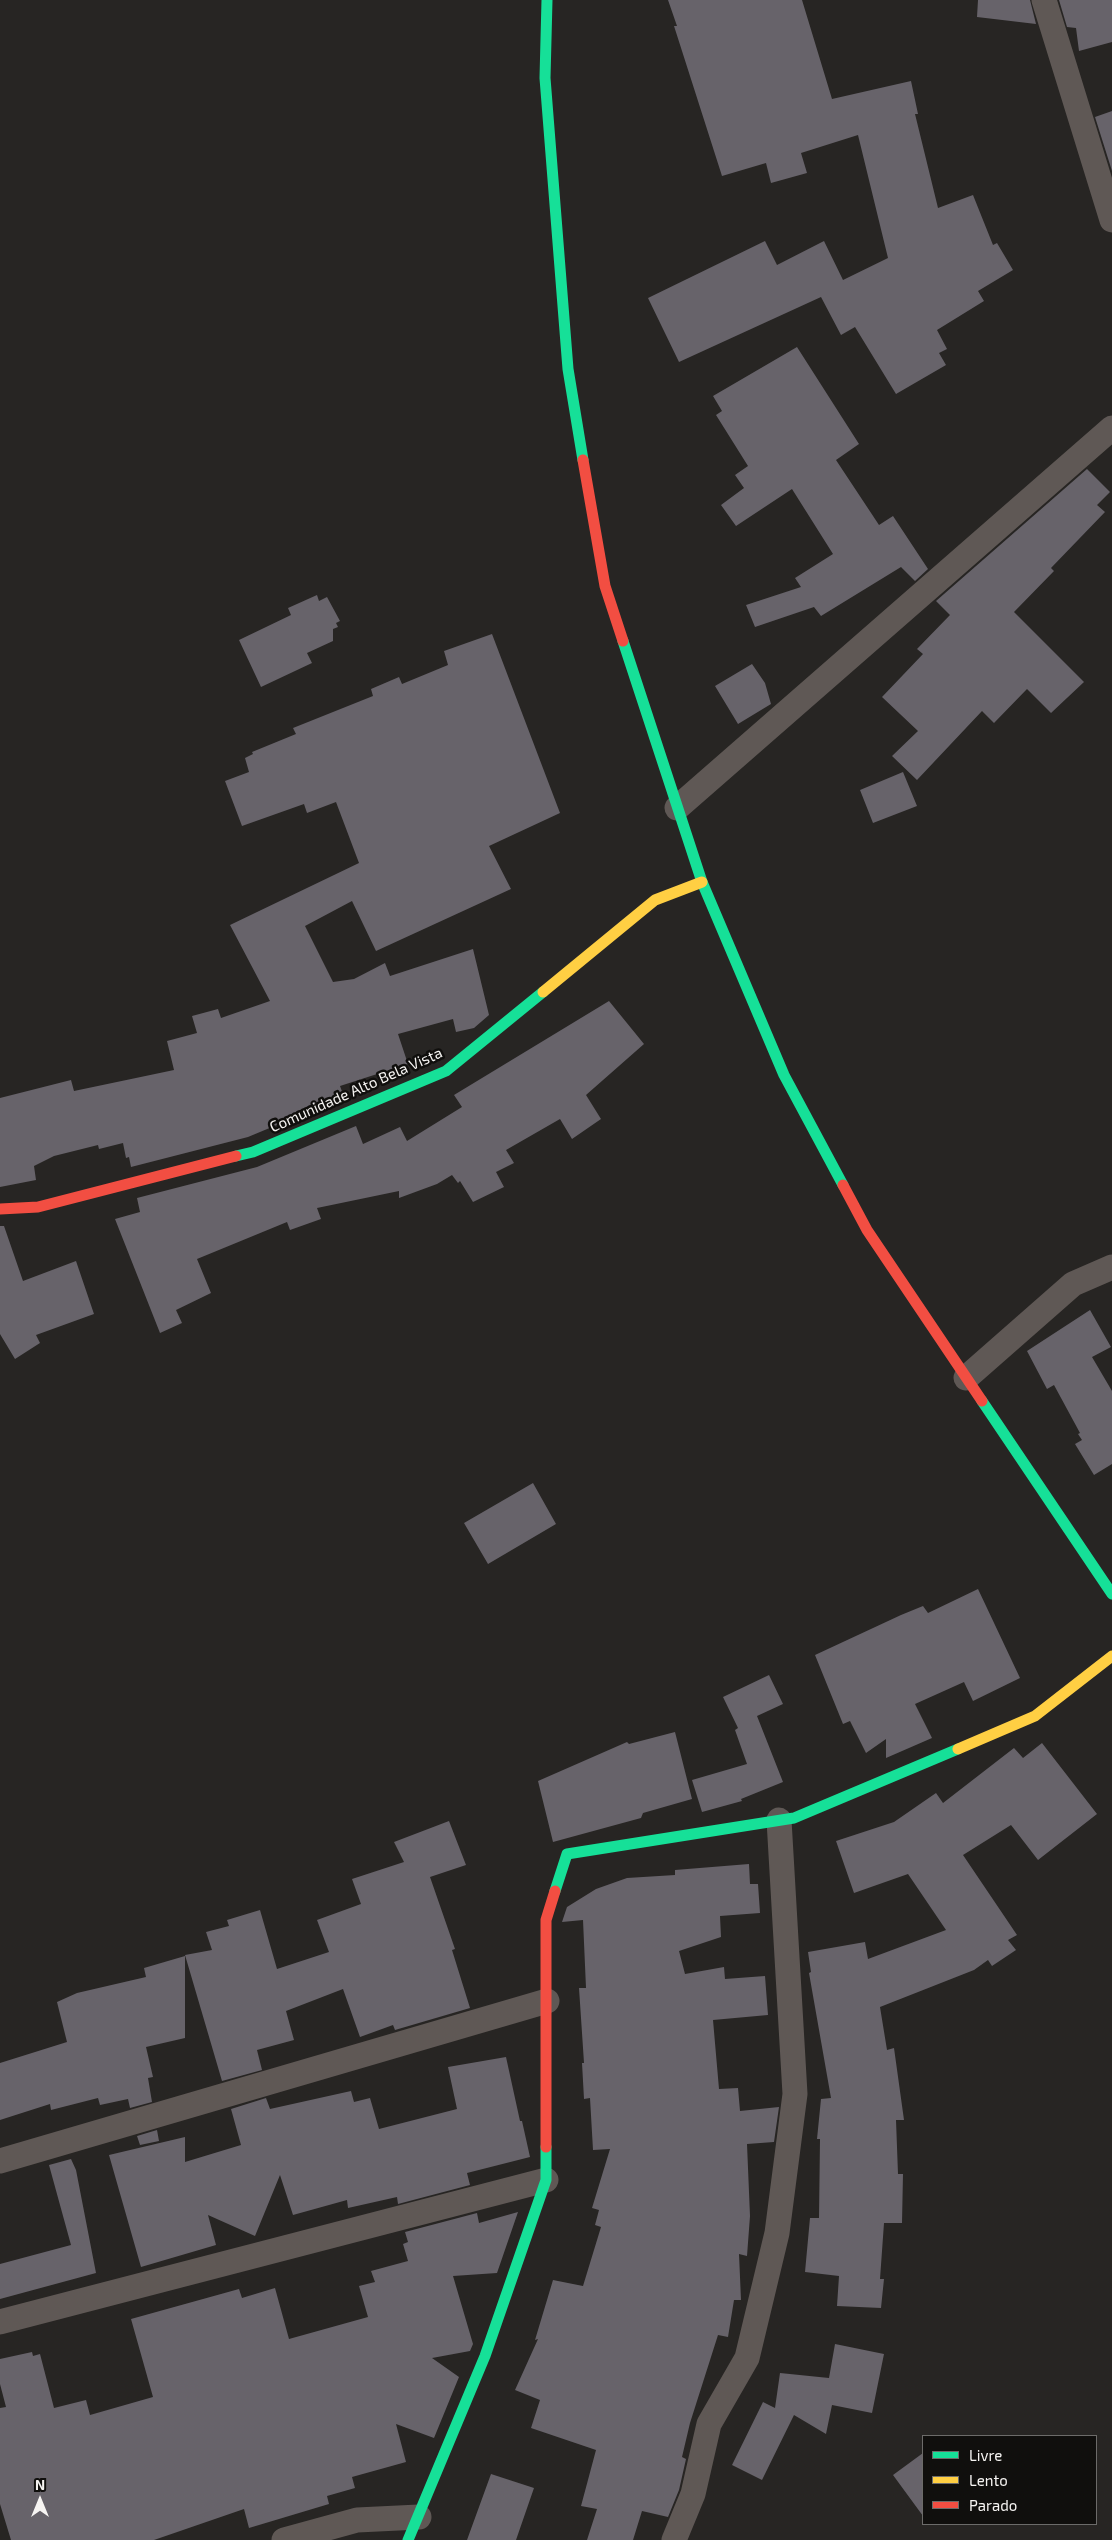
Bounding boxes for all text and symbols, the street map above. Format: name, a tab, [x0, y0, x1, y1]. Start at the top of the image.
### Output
street label: Comunidade Alto Bela Vista	[267, 1044, 445, 1136]
legend	[922, 2435, 1097, 2525]
text: Livre	[969, 2446, 1002, 2464]
text: Lento	[969, 2471, 1008, 2489]
north arrow	[15, 2475, 65, 2525]
text: N	[35, 2476, 45, 2493]
text: Parado	[969, 2496, 1017, 2514]

